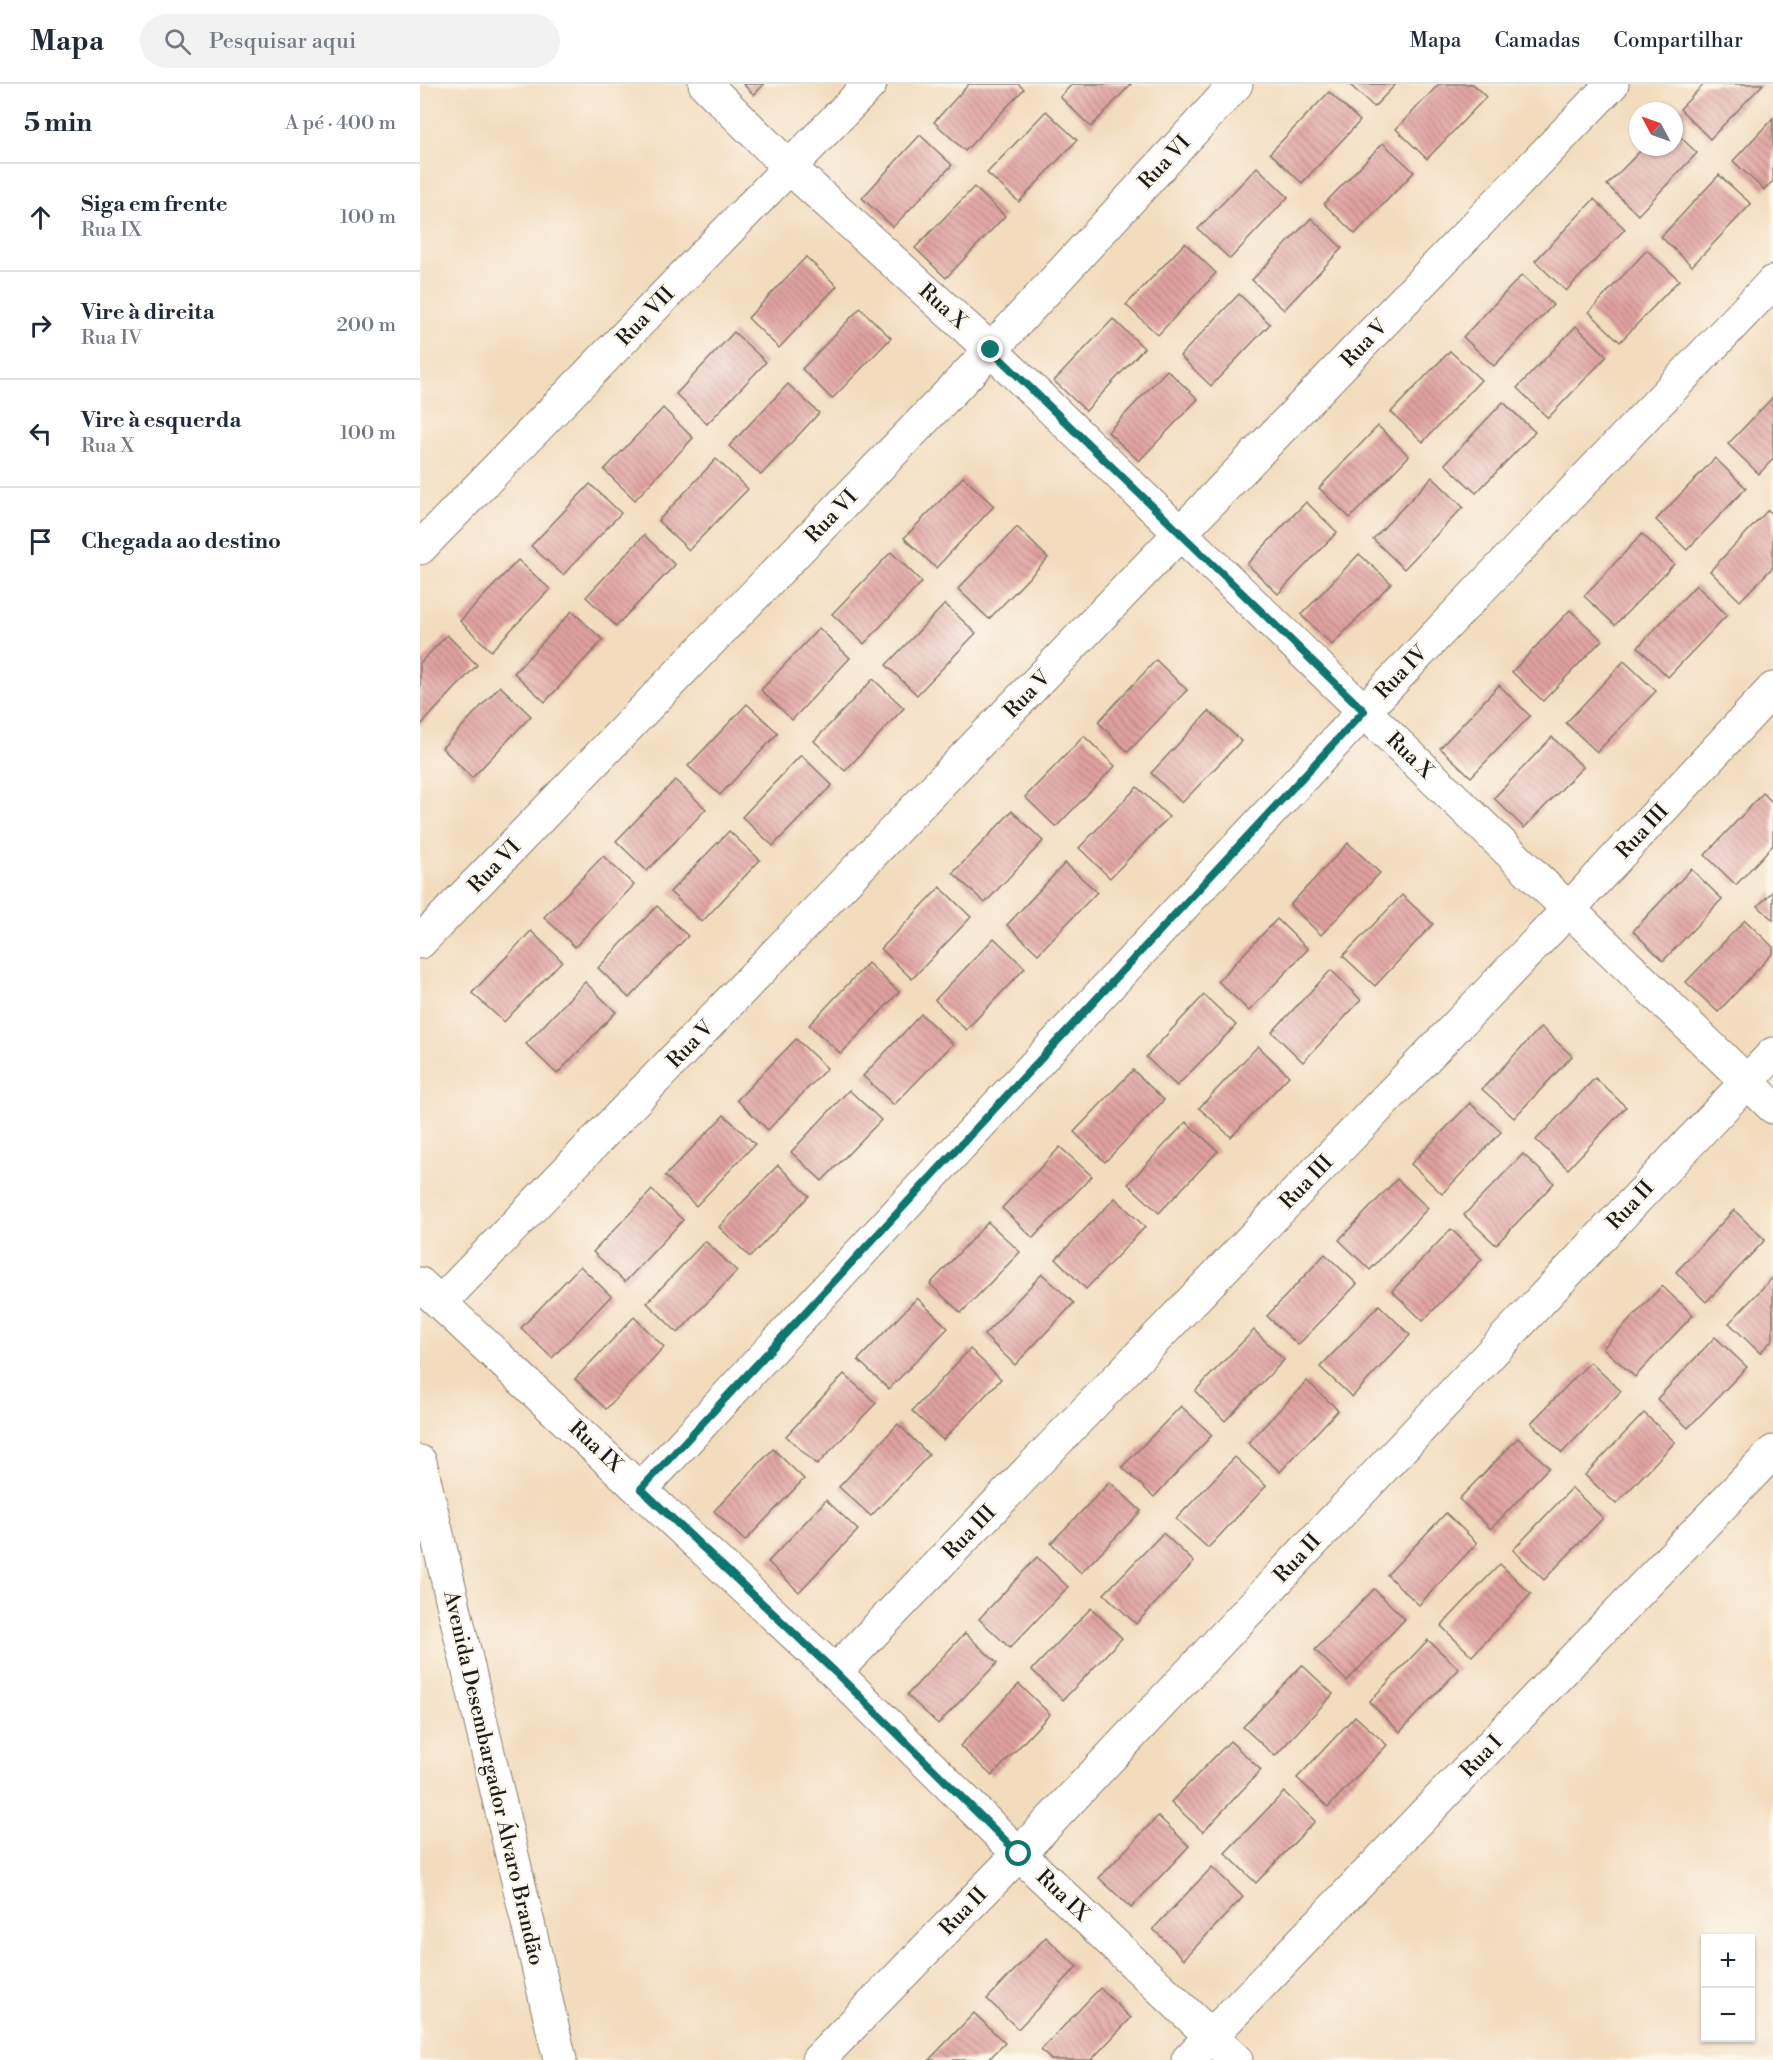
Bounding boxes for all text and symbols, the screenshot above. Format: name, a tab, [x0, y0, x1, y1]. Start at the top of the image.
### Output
search box	[140, 14, 560, 68]
text: Mapa	[30, 24, 104, 59]
icon: search	[161, 25, 194, 58]
text: Pesquisar aqui	[209, 28, 356, 55]
text: Mapa	[1409, 28, 1461, 54]
text: Camadas	[1494, 28, 1580, 54]
text: Compartilhar	[1613, 28, 1743, 54]
north arrow	[1629, 102, 1683, 156]
text: 5 min	[24, 107, 92, 139]
text: A pé · 400 m	[285, 111, 396, 136]
street label: Rua VI	[1133, 130, 1196, 195]
text: Siga em frente	[81, 191, 228, 218]
icon: ahead	[24, 201, 57, 234]
text: 100 m	[340, 205, 396, 230]
text: Rua IX	[81, 218, 142, 243]
street label: Rua X	[913, 278, 972, 336]
street label: Rua VII	[611, 282, 680, 352]
text: Vire à direita	[81, 299, 215, 326]
icon: right	[24, 309, 57, 342]
text: 200 m	[336, 313, 396, 338]
street label: Rua V	[1336, 314, 1394, 373]
text: Rua IV	[81, 326, 142, 351]
route end	[977, 336, 1003, 362]
text: Vire à esquerda	[81, 407, 241, 434]
icon: left	[24, 417, 57, 450]
text: 100 m	[340, 421, 396, 446]
text: Rua X	[81, 434, 134, 459]
street label: Rua VI	[800, 484, 863, 549]
icon: arrive	[24, 525, 57, 558]
text: Chegada ao destino	[81, 528, 281, 555]
street label: Rua IV	[1370, 640, 1434, 705]
street label: Rua V	[999, 665, 1057, 724]
street label: Rua X	[1380, 727, 1439, 785]
street label: Rua III	[1611, 799, 1675, 864]
street label: Rua VI	[463, 834, 526, 899]
street label: Rua V	[662, 1015, 720, 1074]
street label: Rua III	[1275, 1150, 1339, 1215]
street label: Rua II	[1602, 1176, 1660, 1236]
street label: Rua IX	[563, 1416, 628, 1478]
street label: Rua III	[938, 1500, 1002, 1565]
street label: Rua II	[1269, 1529, 1327, 1589]
street label: Avenida Desembargador Álvaro Brandão	[437, 1587, 551, 1968]
street label: Rua I	[1455, 1730, 1508, 1783]
route start	[1005, 1840, 1031, 1866]
street label: Rua IX	[1030, 1864, 1095, 1928]
street label: Rua II	[934, 1882, 993, 1941]
map controls	[1701, 1934, 1755, 2042]
button: +	[1701, 1934, 1755, 1988]
button: −	[1701, 1988, 1755, 2042]

